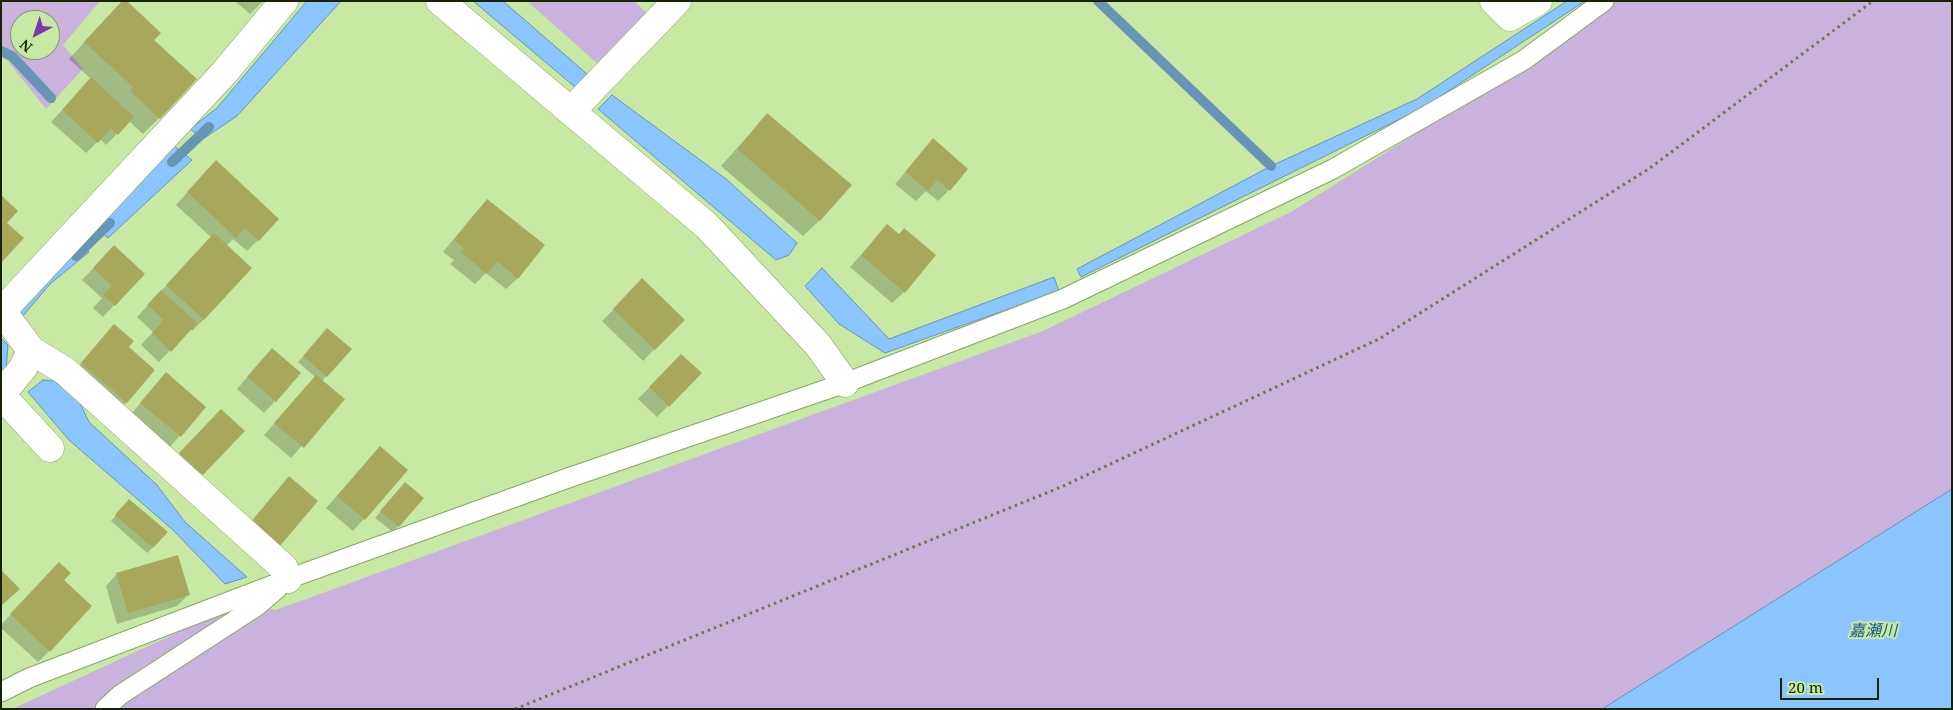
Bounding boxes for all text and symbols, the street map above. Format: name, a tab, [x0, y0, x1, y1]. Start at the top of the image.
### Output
north arrow	[10, 10, 60, 60]
text: N	[15, 35, 36, 57]
water label: 嘉瀬川	[1849, 621, 1897, 641]
scale bar	[1783, 668, 1882, 700]
text: 20 m	[1788, 677, 1823, 697]

